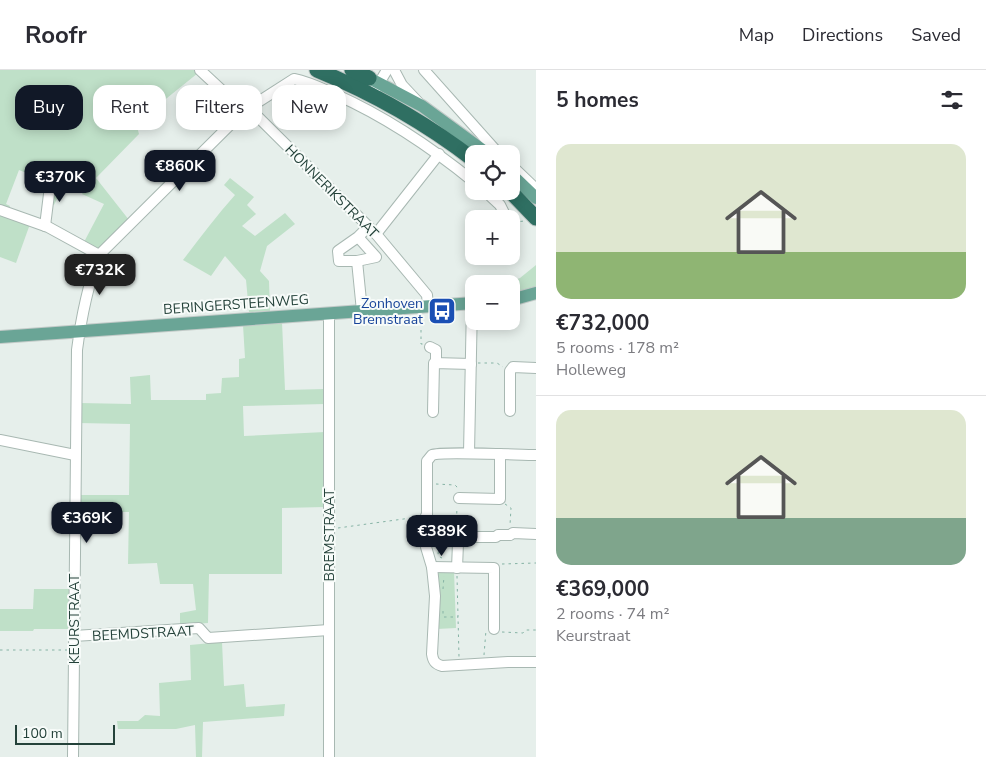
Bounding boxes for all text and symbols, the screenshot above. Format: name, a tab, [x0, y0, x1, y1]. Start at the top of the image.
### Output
text: Roofr	[25, 19, 87, 51]
text: Map	[739, 23, 774, 47]
text: Directions	[802, 23, 883, 47]
text: Saved	[911, 23, 961, 47]
chip: Buy	[15, 85, 83, 130]
chip: Rent	[93, 85, 166, 130]
chip: Filters	[176, 85, 262, 130]
chip: New	[272, 85, 346, 130]
text: 5 homes	[556, 86, 639, 114]
icon: filters	[938, 86, 966, 114]
street label: HONNERIKSTRAAT	[281, 140, 383, 243]
map controls	[465, 145, 520, 330]
button: locate	[465, 145, 520, 200]
pin: €860K	[145, 150, 215, 192]
text: €860K	[155, 155, 205, 177]
pin: €370K	[25, 160, 95, 203]
text: €370K	[35, 166, 85, 188]
icon: home	[716, 177, 806, 267]
button: +	[465, 210, 520, 265]
pin: €732K	[65, 254, 135, 296]
text: €732K	[75, 259, 125, 281]
button: −	[465, 275, 520, 330]
street label: BERINGERSTEENWEG	[163, 290, 309, 319]
place label: Zonhoven Bremstraat	[353, 294, 423, 329]
bus stop icon: Zonhoven Bremstraat	[427, 296, 457, 326]
text: €732,000	[556, 309, 649, 337]
text: 5 rooms · 178 m²	[556, 337, 679, 359]
text: Holleweg	[556, 359, 626, 381]
icon: home	[716, 442, 806, 532]
street label: BREMSTRAAT	[320, 488, 339, 581]
pin: €369K	[52, 502, 122, 544]
text: €369K	[62, 507, 112, 529]
pin: €389K	[407, 514, 477, 557]
text: €389K	[417, 520, 467, 542]
street label: KEURSTRAAT	[65, 573, 84, 664]
text: €369,000	[556, 575, 649, 603]
text: 2 rooms · 74 m²	[556, 603, 669, 625]
street label: BEEMDSTRAAT	[92, 621, 195, 646]
text: Keurstraat	[556, 625, 630, 647]
scale bar	[15, 722, 115, 745]
text: 100 m	[22, 724, 63, 743]

